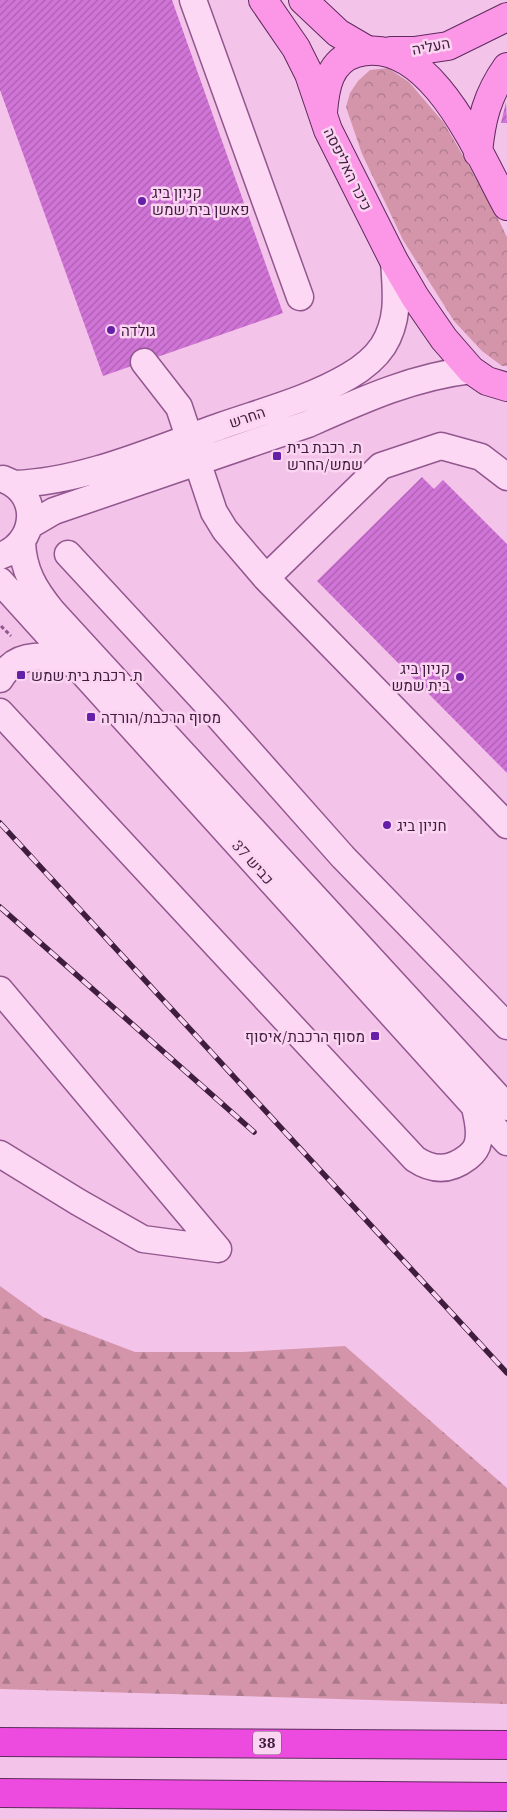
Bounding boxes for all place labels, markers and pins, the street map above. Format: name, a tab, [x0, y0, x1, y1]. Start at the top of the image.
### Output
place label: קניון ביג פאשן בית שמש	[152, 183, 249, 219]
marker: קניון ביג פאשן בית שמש	[136, 195, 148, 207]
place label: גולדה	[121, 321, 156, 340]
marker: גולדה	[105, 324, 117, 336]
place label: ת. רכבת בית שמש/החרש	[287, 438, 363, 474]
marker: ת. רכבת בית שמש/החרש	[271, 450, 283, 462]
place label: קניון ביג בית שמש	[391, 659, 450, 695]
place label: ת. רכבת בית שמש	[31, 666, 143, 685]
marker: ת. רכבת בית שמש	[15, 669, 27, 681]
marker: קניון ביג בית שמש	[454, 671, 466, 683]
place label: מסוף הרכבת/הורדה	[101, 708, 221, 727]
marker: מסוף הרכבת/הורדה	[85, 711, 97, 723]
place label: חניון ביג	[397, 816, 447, 835]
marker: חניון ביג	[381, 819, 393, 831]
place label: מסוף הרכבת/איסוף	[245, 1027, 365, 1046]
marker: מסוף הרכבת/איסוף	[369, 1030, 381, 1042]

